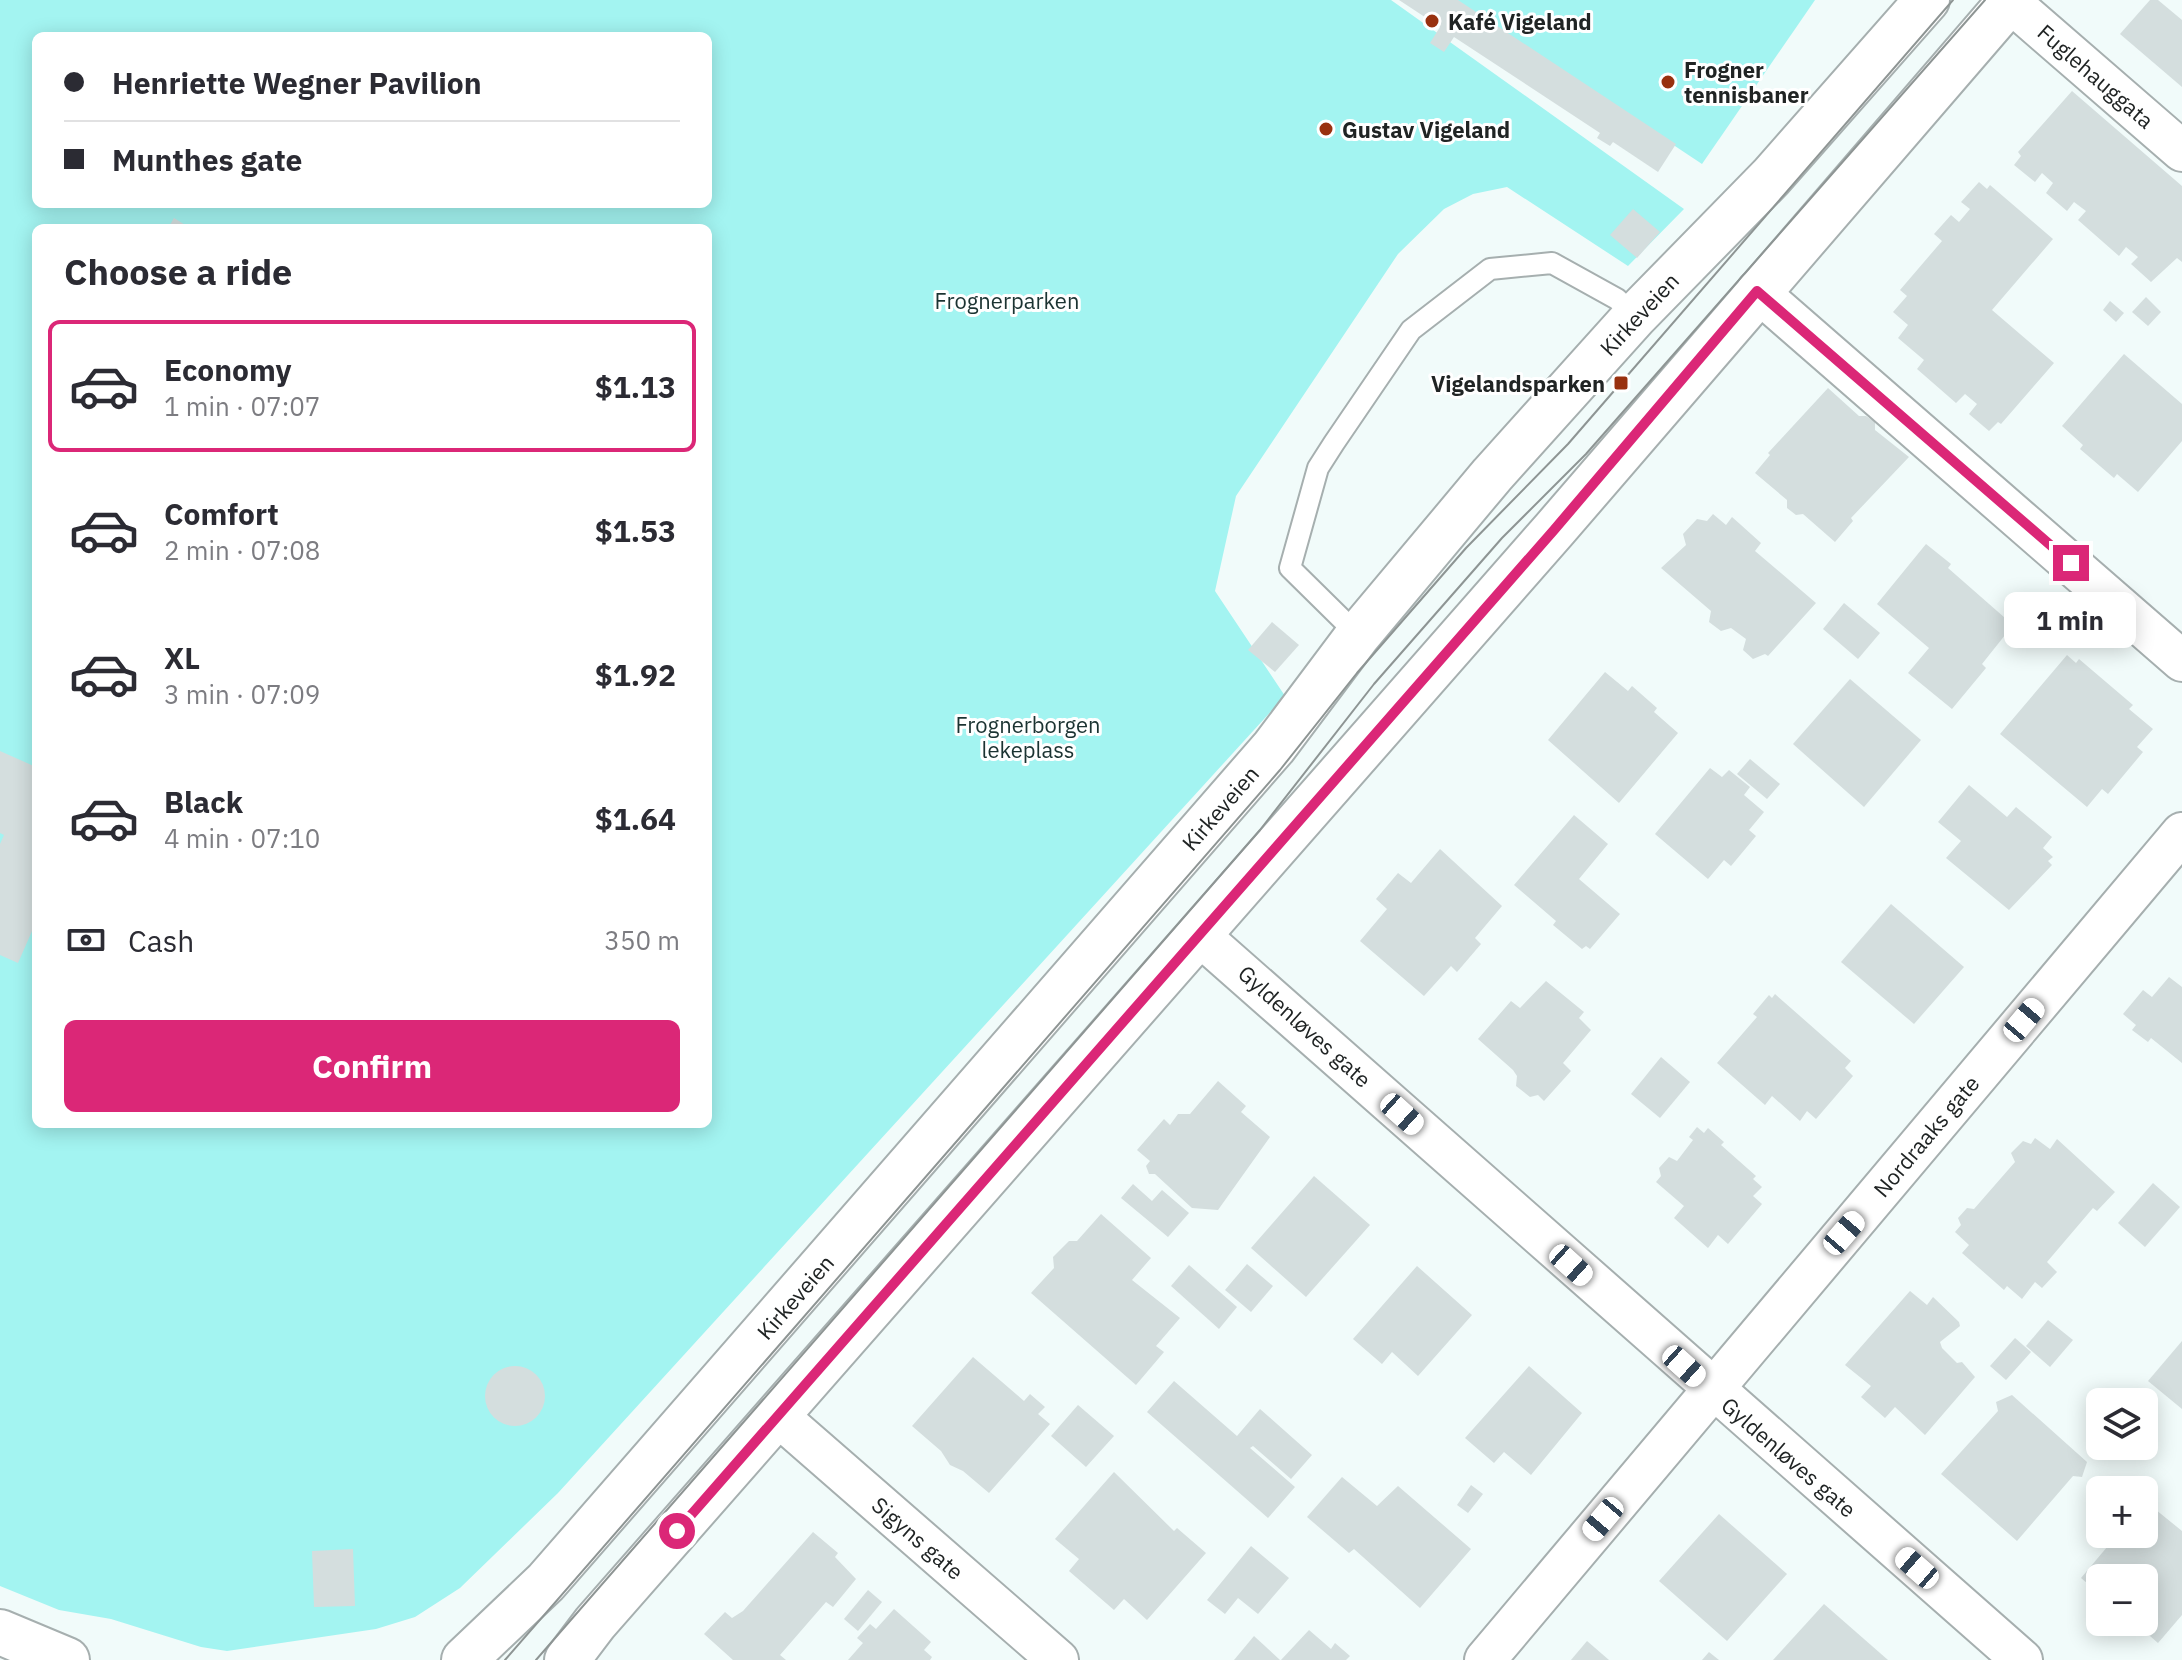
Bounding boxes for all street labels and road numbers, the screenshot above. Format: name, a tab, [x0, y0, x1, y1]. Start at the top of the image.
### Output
street label: Fuglehauggata	[2032, 17, 2160, 135]
street label: Kirkeveien	[1593, 266, 1685, 362]
street label: Kirkeveien	[1175, 759, 1265, 857]
street label: Gyldenløves gate	[1232, 958, 1378, 1094]
street label: Nordraaks gate	[1867, 1069, 1985, 1203]
street label: Kirkeveien	[750, 1248, 840, 1346]
street label: Gyldenløves gate	[1716, 1390, 1862, 1524]
street label: Sigyns gate	[866, 1490, 970, 1586]

